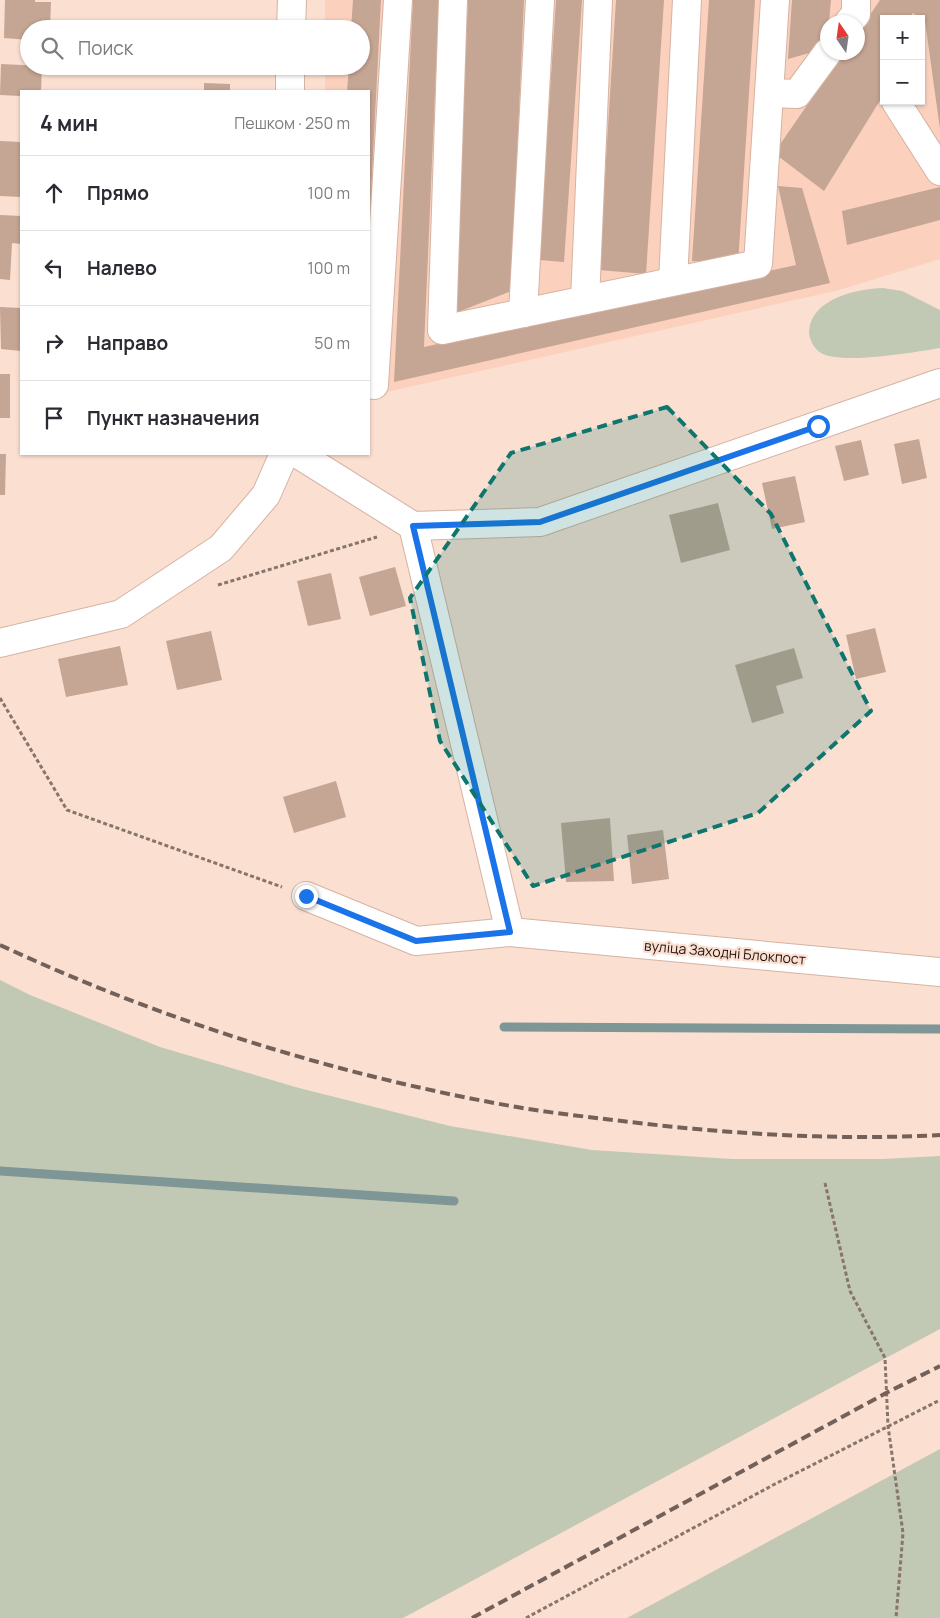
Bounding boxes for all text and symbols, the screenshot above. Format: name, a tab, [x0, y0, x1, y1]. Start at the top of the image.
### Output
north arrow	[820, 15, 865, 60]
map controls	[880, 15, 925, 105]
button: +	[880, 15, 925, 60]
search box	[20, 20, 370, 75]
icon: search	[38, 34, 66, 62]
text: Поиск	[78, 35, 133, 61]
button: −	[880, 60, 925, 105]
text: 4 мин	[40, 109, 98, 137]
text: Пешком · 250 m	[234, 112, 350, 134]
icon: ahead	[40, 179, 68, 207]
text: Прямо	[87, 180, 149, 206]
text: 100 m	[307, 182, 350, 204]
icon: left	[40, 254, 68, 282]
text: Налево	[87, 255, 157, 281]
text: 100 m	[307, 257, 350, 279]
icon: right	[40, 329, 68, 357]
text: Направо	[87, 330, 168, 356]
text: 50 m	[314, 332, 350, 354]
icon: arrive	[40, 404, 68, 432]
text: Пункт назначения	[87, 405, 260, 431]
route start	[807, 415, 830, 438]
route end	[295, 885, 318, 908]
street label: вуліца Заходні Блокпост	[643, 935, 807, 969]

